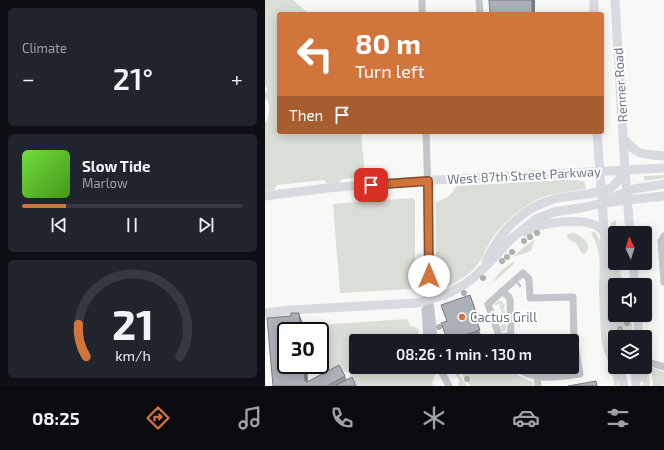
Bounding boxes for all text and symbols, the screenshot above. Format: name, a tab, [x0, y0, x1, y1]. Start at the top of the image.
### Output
text: 80 m	[355, 26, 421, 60]
icon: left	[289, 28, 341, 80]
text: Climate	[22, 40, 67, 56]
street label: Renner Road	[609, 47, 631, 123]
text: 21°	[113, 60, 153, 96]
text: Turn left	[355, 60, 425, 82]
text: −	[22, 65, 35, 91]
text: +	[231, 65, 243, 91]
icon: arrive	[331, 104, 353, 126]
text: Then	[289, 106, 323, 124]
text: Slow Tide	[82, 157, 150, 175]
street label: West 87th Street Parkway	[447, 163, 601, 187]
pin	[354, 168, 388, 202]
icon: arrive	[360, 174, 382, 196]
text: Marlow	[82, 175, 128, 191]
icon: previous	[48, 214, 70, 236]
icon: pause	[121, 214, 143, 236]
icon: next	[195, 214, 217, 236]
north arrow	[608, 226, 652, 270]
map controls	[608, 226, 652, 374]
position arrow	[408, 255, 450, 297]
button: sound	[608, 278, 652, 322]
text: 21	[111, 298, 154, 348]
place label: Cactus Grill	[470, 309, 537, 325]
marker: Cactus Grill	[457, 312, 467, 322]
speed limit sign: 30	[277, 322, 329, 374]
button: layers	[608, 330, 652, 374]
text: 08:26 · 1 min · 130 m	[396, 345, 532, 363]
text: km/h	[115, 347, 150, 364]
icon: directions	[144, 404, 172, 432]
icon: music	[236, 404, 264, 432]
icon: phone	[328, 404, 356, 432]
icon: climate	[420, 404, 448, 432]
icon: car	[512, 404, 540, 432]
icon: filters	[604, 404, 632, 432]
text: 08:25	[32, 407, 80, 429]

